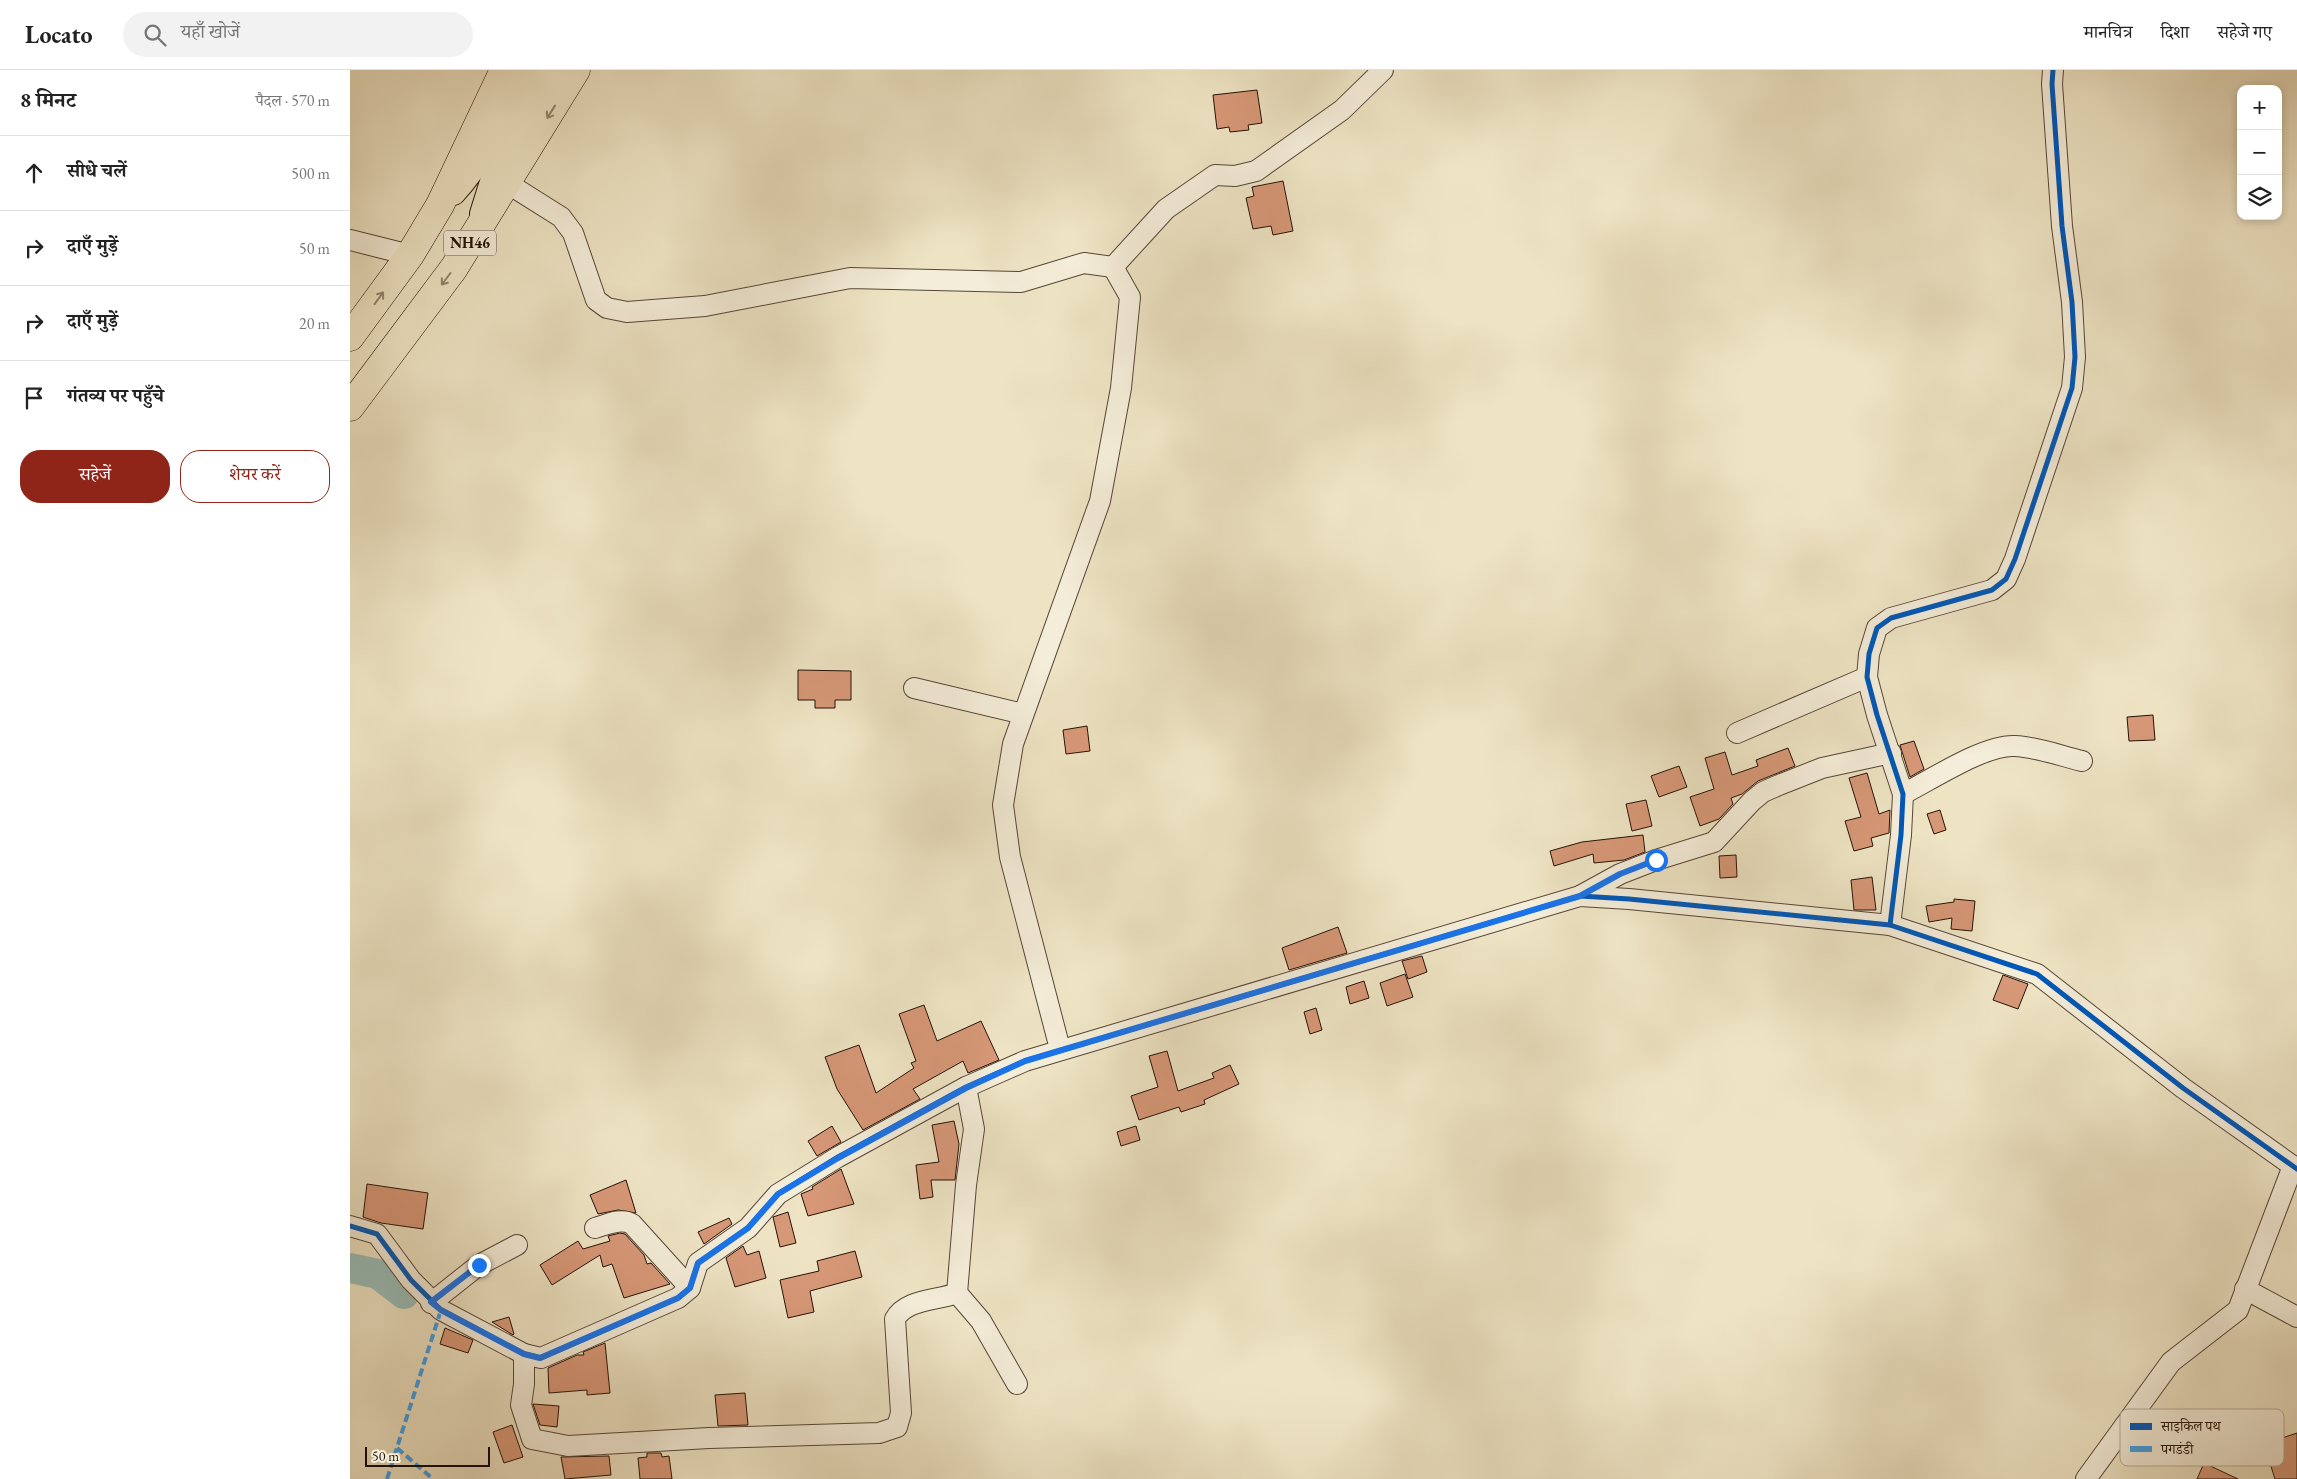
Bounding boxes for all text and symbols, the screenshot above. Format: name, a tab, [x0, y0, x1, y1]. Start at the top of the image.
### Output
search box	[123, 12, 473, 57]
text: Locato	[25, 19, 93, 50]
text: यहाँ खोजें	[181, 19, 240, 44]
text: मानचित्र	[2084, 20, 2133, 43]
text: दिशा	[2161, 20, 2189, 43]
text: सहेजे गए	[2217, 20, 2272, 43]
icon: search	[141, 21, 169, 49]
map controls	[2237, 85, 2282, 220]
button: +	[2237, 85, 2282, 130]
text: 8 मिनट	[20, 86, 76, 113]
text: पैदल · 570 m	[256, 90, 330, 111]
one-way arrow	[546, 104, 556, 118]
button: −	[2237, 130, 2282, 175]
text: सीधे चलें	[67, 158, 127, 183]
icon: ahead	[20, 159, 48, 187]
text: 500 m	[291, 163, 330, 184]
button: layers	[2237, 175, 2282, 220]
road number: NH46	[444, 230, 496, 256]
text: दाएँ मुड़ें	[67, 233, 118, 258]
icon: right	[20, 234, 48, 262]
text: 50 m	[299, 238, 330, 259]
one-way arrow	[441, 272, 451, 286]
one-way arrow	[374, 291, 384, 305]
text: दाएँ मुड़ें	[67, 308, 118, 333]
icon: right	[20, 309, 48, 337]
text: 20 m	[299, 313, 330, 334]
text: गंतव्य पर पहुँचे	[67, 383, 164, 408]
icon: arrive	[20, 384, 48, 412]
button: सहेजें	[20, 450, 170, 503]
button: शेयर करें	[180, 450, 330, 503]
route start	[1645, 849, 1668, 872]
route end	[468, 1254, 491, 1277]
legend	[2120, 1409, 2284, 1466]
text: साइकिल पथ	[2160, 1417, 2222, 1435]
text: पगडंडी	[2160, 1440, 2194, 1458]
scale bar	[365, 1444, 490, 1467]
text: 50 m	[372, 1447, 399, 1465]

